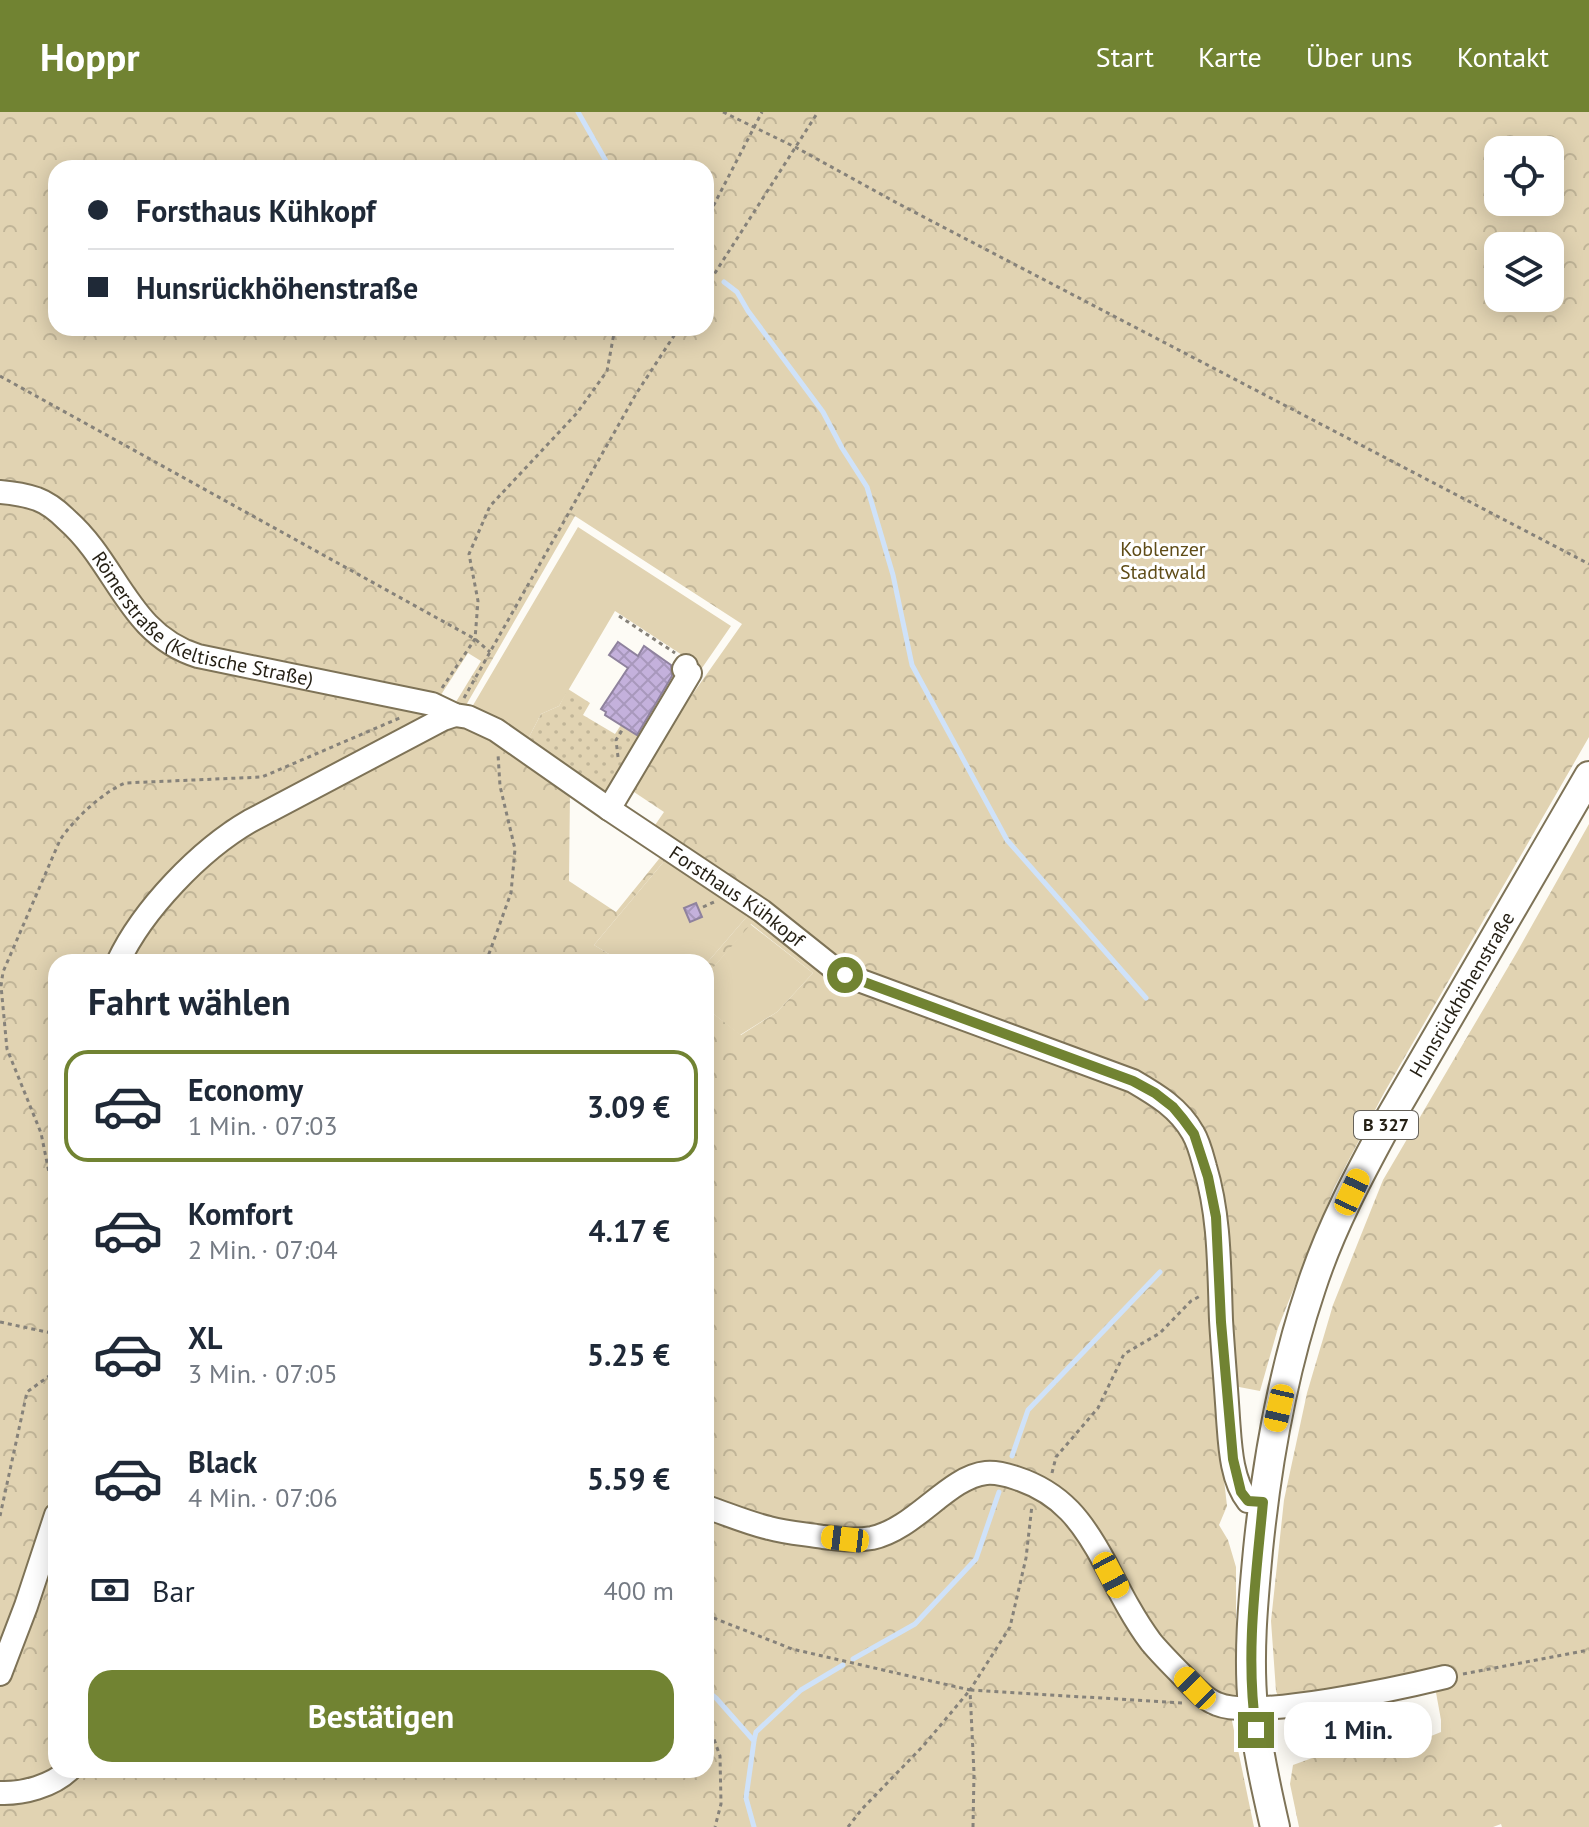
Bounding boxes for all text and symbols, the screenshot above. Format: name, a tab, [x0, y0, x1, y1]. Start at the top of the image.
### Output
text: Hoppr	[40, 32, 140, 81]
text: Start	[1096, 38, 1154, 75]
text: Karte	[1198, 38, 1262, 75]
text: Über uns	[1306, 38, 1413, 75]
text: Kontakt	[1457, 38, 1549, 75]
map controls	[1484, 136, 1564, 312]
button: locate	[1484, 136, 1564, 216]
text: Forsthaus Kühkopf	[136, 191, 376, 230]
button: layers	[1484, 232, 1564, 312]
text: Hunsrückhöhenstraße	[136, 268, 418, 307]
park label: Koblenzer Stadtwald	[1120, 536, 1206, 585]
street label: Römerstraße (Keltische Straße)	[86, 546, 316, 692]
street label: Forsthaus Kühkopf	[664, 840, 811, 954]
street label: Hunsrückhöhenstraße	[1404, 907, 1520, 1082]
route start	[827, 957, 863, 993]
text: Fahrt wählen	[88, 978, 291, 1025]
icon: car	[92, 1070, 164, 1142]
text: Economy	[188, 1070, 303, 1109]
text: 3.09 €	[587, 1087, 670, 1126]
text: 1 Min. · 07:03	[188, 1109, 338, 1142]
road number: B 327	[1354, 1111, 1418, 1139]
car	[1331, 1165, 1373, 1219]
icon: car	[92, 1194, 164, 1266]
text: Komfort	[188, 1194, 293, 1233]
text: 4.17 €	[589, 1211, 670, 1250]
text: 2 Min. · 07:04	[188, 1233, 338, 1266]
icon: car	[92, 1318, 164, 1390]
text: XL	[188, 1318, 222, 1357]
text: 5.25 €	[587, 1335, 670, 1374]
text: 3 Min. · 07:05	[188, 1357, 338, 1390]
car	[1262, 1382, 1296, 1434]
icon: car	[92, 1442, 164, 1514]
text: Black	[188, 1442, 257, 1481]
text: 5.59 €	[587, 1459, 670, 1498]
text: 4 Min. · 07:06	[188, 1481, 338, 1514]
car	[820, 1524, 870, 1554]
car	[1089, 1548, 1133, 1602]
icon: cash	[88, 1568, 132, 1612]
text: Bar	[152, 1571, 195, 1610]
text: 400 m	[603, 1574, 674, 1607]
car	[1170, 1662, 1220, 1714]
button: Bestätigen	[88, 1670, 674, 1762]
callout: 1 Min.	[1284, 1702, 1432, 1758]
route end	[1238, 1712, 1274, 1748]
text: 1 Min.	[1323, 1713, 1393, 1746]

